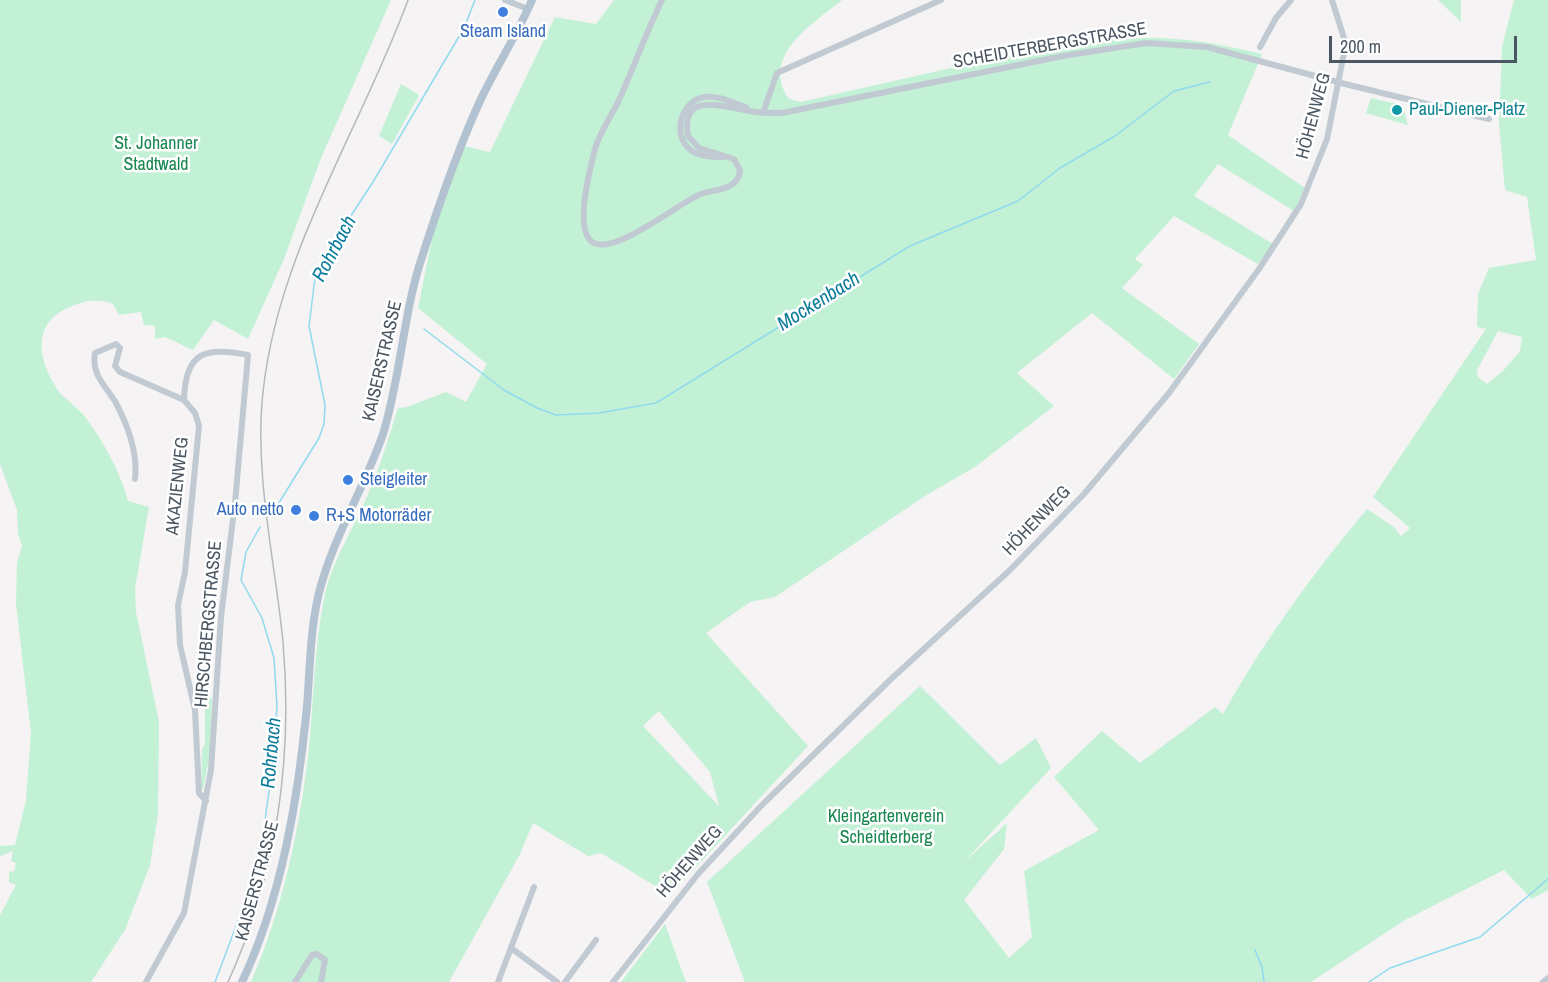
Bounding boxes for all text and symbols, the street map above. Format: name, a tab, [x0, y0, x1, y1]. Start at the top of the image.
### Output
marker: Steam Island	[496, 5, 510, 19]
street label: SCHEIDTERBERGSTRASSE	[952, 18, 1148, 74]
place label: Steam Island	[460, 21, 546, 43]
scale bar	[1332, 24, 1520, 62]
text: 200 m	[1340, 34, 1381, 59]
street label: HÖHENWEG	[1292, 70, 1336, 162]
place label: Paul-Diener-Platz	[1409, 99, 1525, 121]
marker: Paul-Diener-Platz	[1390, 103, 1404, 117]
park label: St. Johanner Stadtwald	[114, 133, 198, 176]
water label: Rohrbach	[308, 212, 362, 286]
water label: Mockenbach	[773, 267, 865, 337]
street label: KAISERSTRASSE	[359, 299, 407, 423]
street label: AKAZIENWEG	[162, 436, 194, 536]
place label: Steigleiter	[360, 469, 427, 491]
marker: Steigleiter	[341, 473, 355, 487]
street label: HÖHENWEG	[998, 482, 1076, 560]
place label: Auto netto	[217, 499, 284, 521]
marker: Auto netto	[289, 503, 303, 517]
place label: R+S Motorräder	[326, 505, 431, 527]
marker: R+S Motorräder	[307, 509, 321, 523]
street label: HIRSCHBERGSTRASSE	[191, 540, 227, 708]
water label: Rohrbach	[257, 717, 287, 789]
park label: Kleingartenverein Scheidterberg	[828, 806, 944, 848]
street label: KAISERSTRASSE	[232, 819, 284, 943]
street label: HÖHENWEG	[653, 821, 727, 903]

